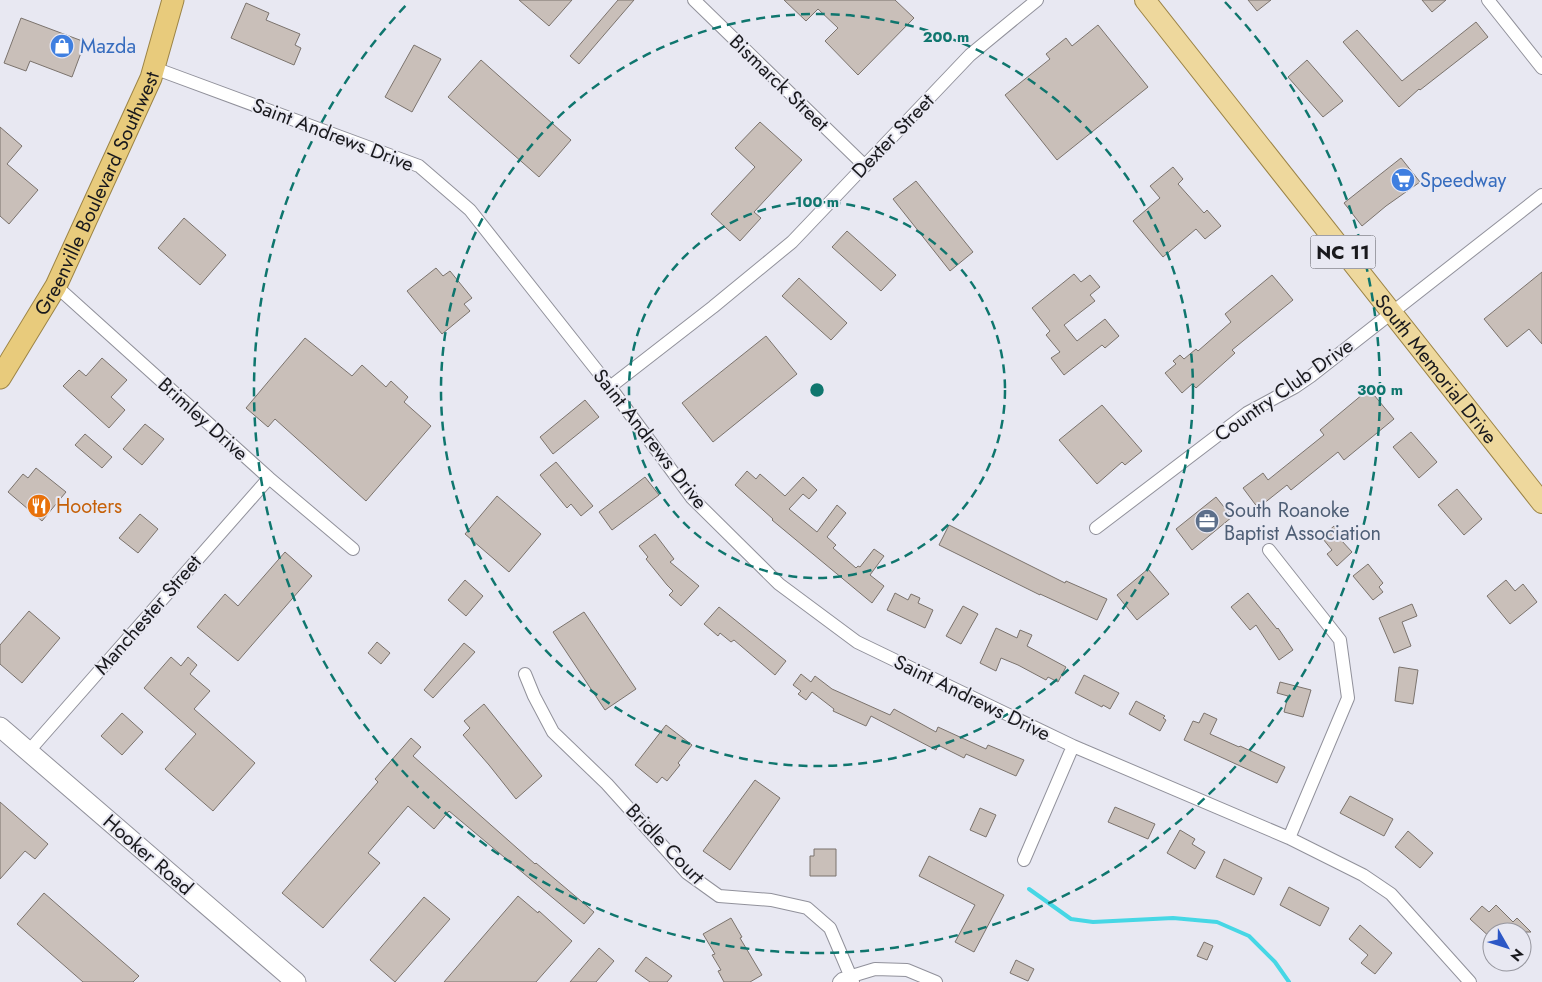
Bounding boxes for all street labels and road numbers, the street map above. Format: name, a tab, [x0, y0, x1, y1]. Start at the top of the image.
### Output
street label: Bismarck Street	[723, 28, 835, 138]
street label: Greenville Boulevard Southwest	[27, 68, 167, 321]
street label: Dexter Street	[845, 87, 941, 185]
street label: Saint Andrews Drive	[248, 91, 418, 179]
road number: NC 11	[1310, 236, 1376, 268]
street label: South Memorial Drive	[1368, 288, 1504, 450]
street label: Country Club Drive	[1209, 331, 1359, 449]
street label: Saint Andrews Drive	[586, 363, 714, 515]
street label: Brimley Drive	[151, 371, 255, 467]
street label: Manchester Street	[88, 549, 208, 681]
street label: Saint Andrews Drive	[889, 648, 1055, 748]
street label: Bridle Court	[619, 797, 711, 891]
street label: Hooker Road	[97, 808, 199, 902]

